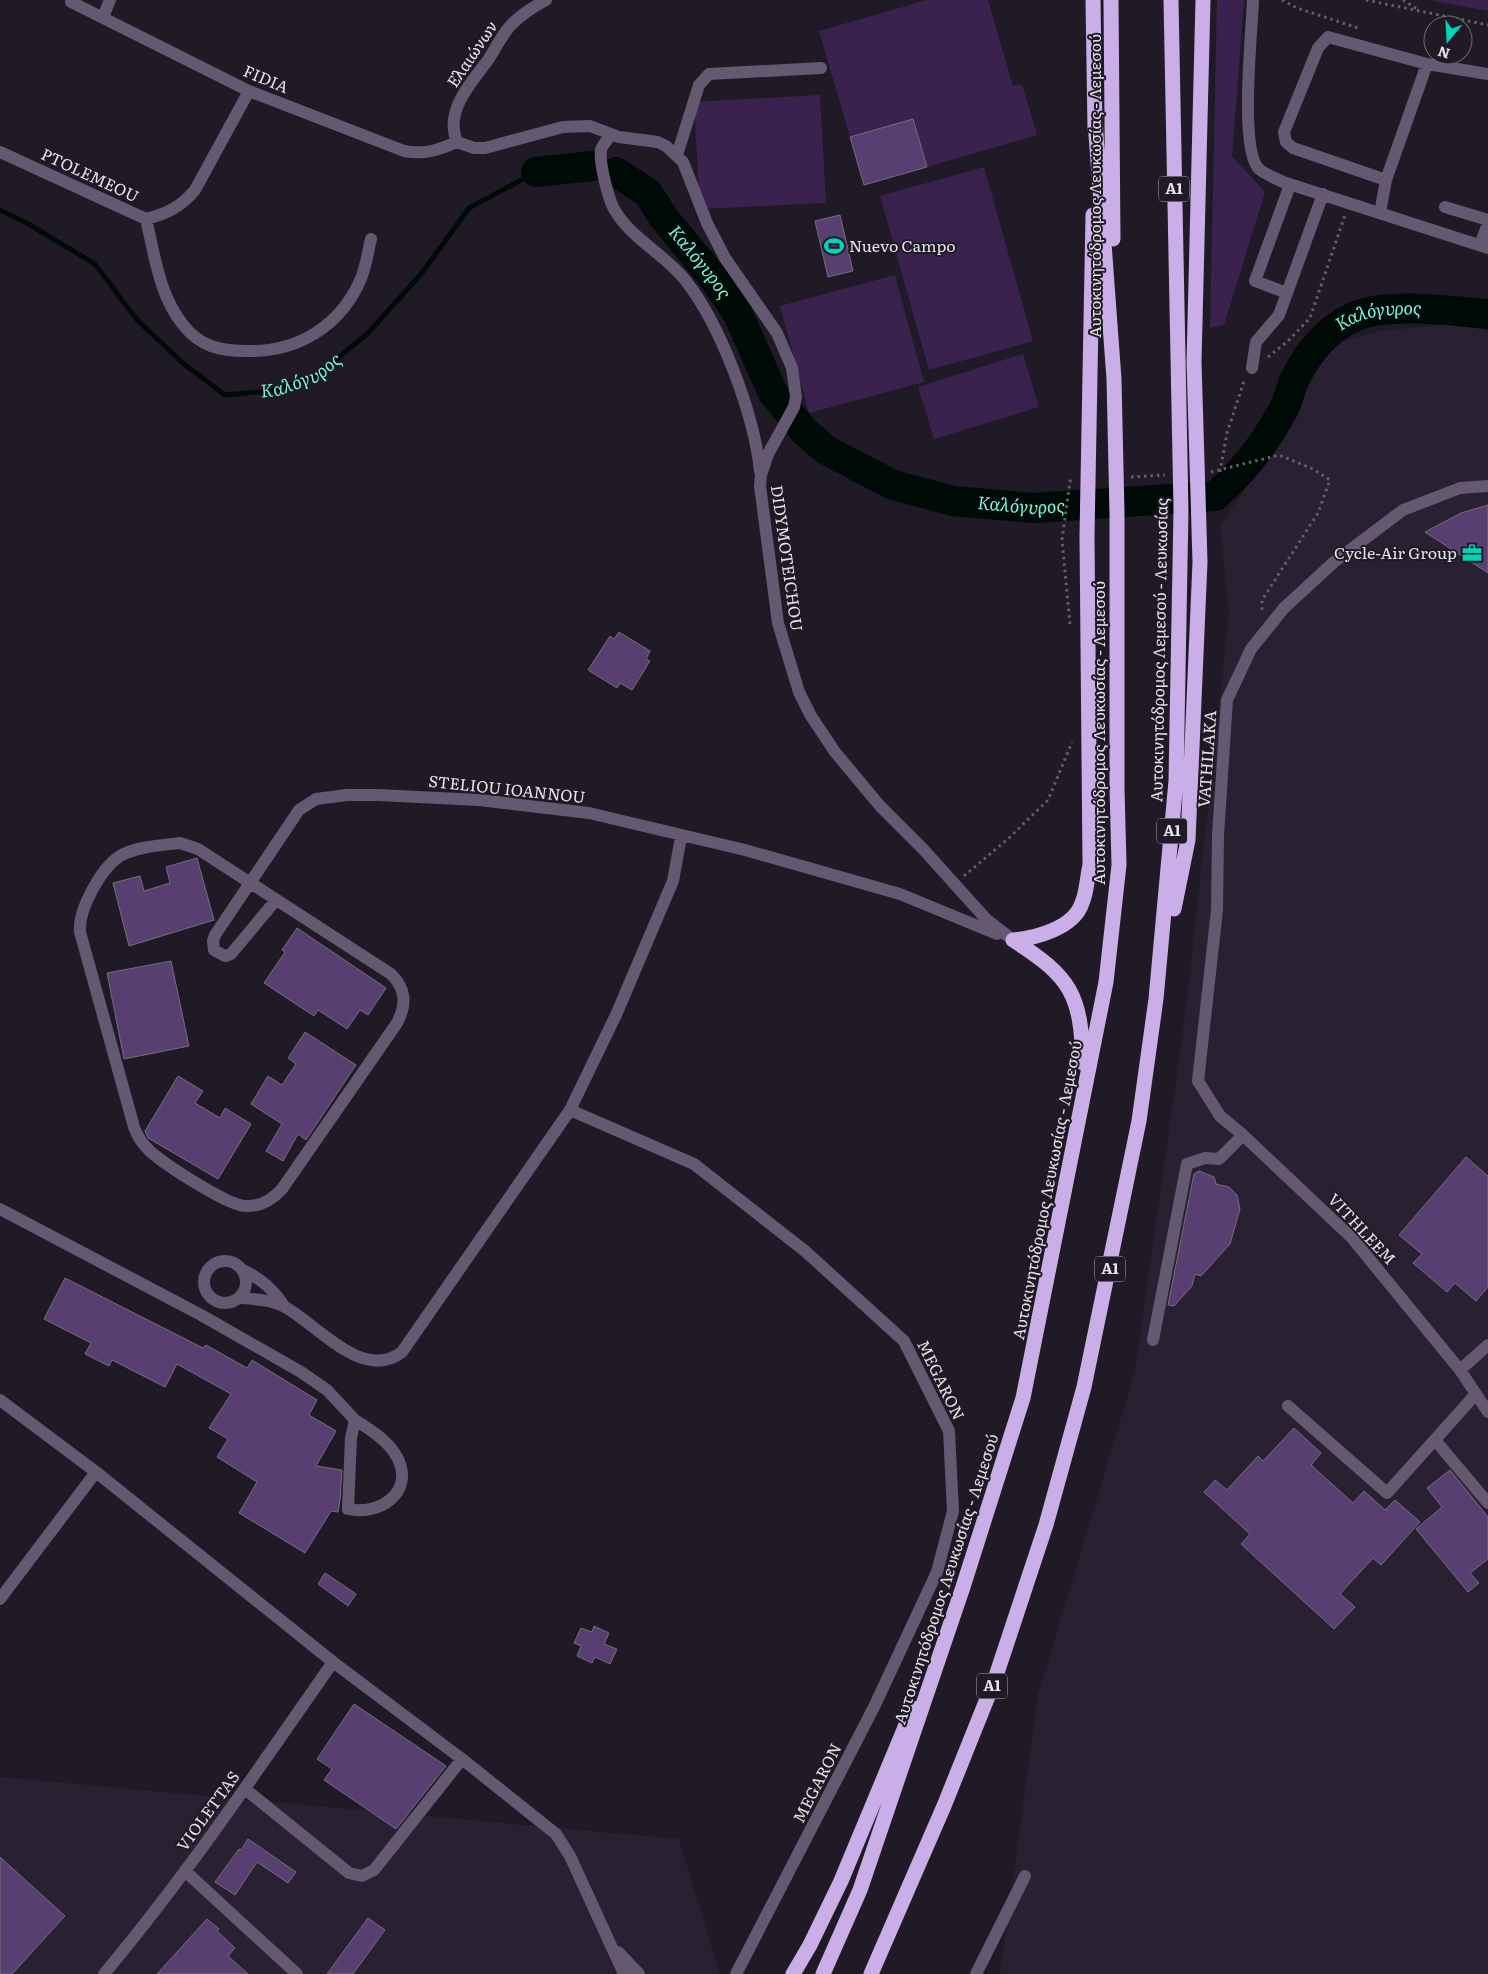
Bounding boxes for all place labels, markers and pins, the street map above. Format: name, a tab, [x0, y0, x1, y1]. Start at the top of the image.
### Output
place label: Nuevo Campo	[849, 233, 956, 257]
sports icon: Nuevo Campo	[823, 235, 845, 257]
place label: Cycle-Air Group	[1334, 540, 1457, 564]
office icon: Cycle-Air Group	[1461, 542, 1483, 564]

